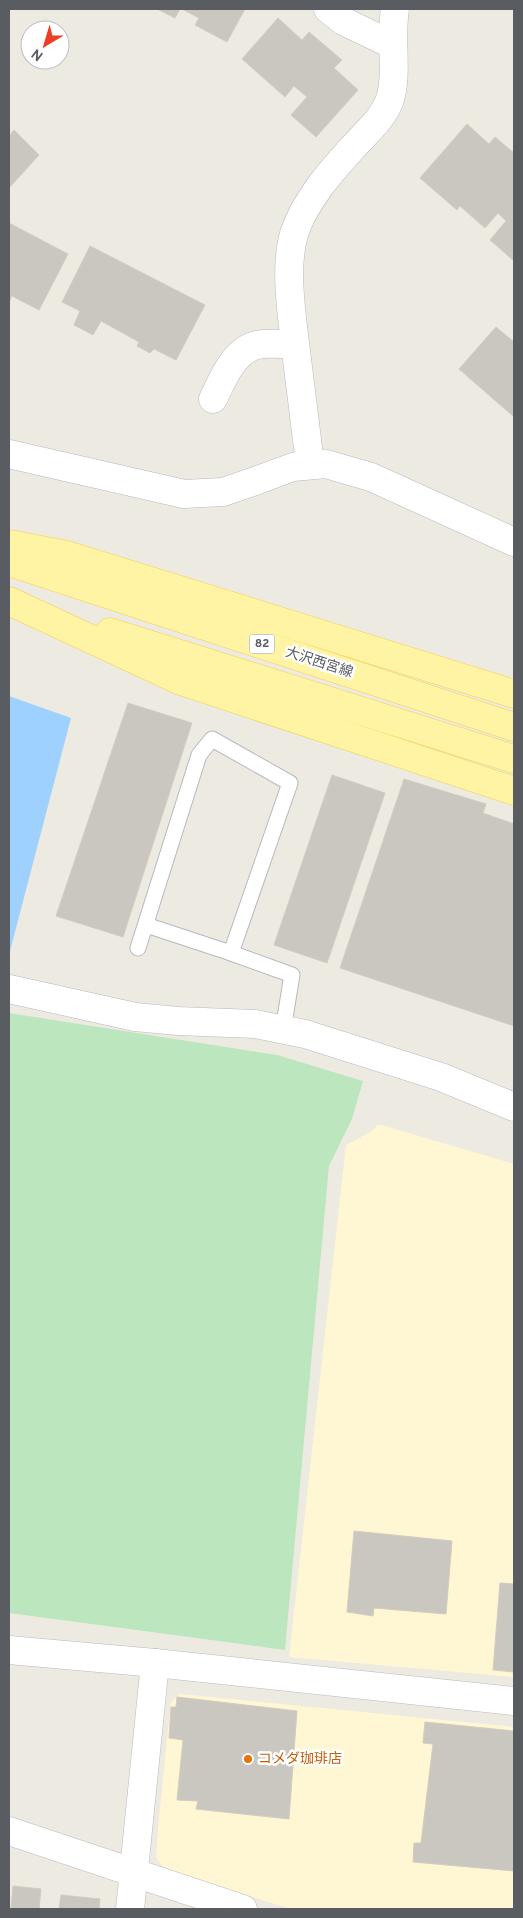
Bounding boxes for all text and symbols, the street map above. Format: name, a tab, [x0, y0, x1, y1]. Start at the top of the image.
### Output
north arrow	[20, 20, 70, 70]
text: N	[29, 44, 47, 64]
road number: 82	[250, 634, 274, 654]
street label: 大沢西宮線	[283, 644, 355, 682]
place label: コメダ珈琲店	[258, 1751, 342, 1768]
marker: コメダ珈琲店	[242, 1753, 254, 1765]

